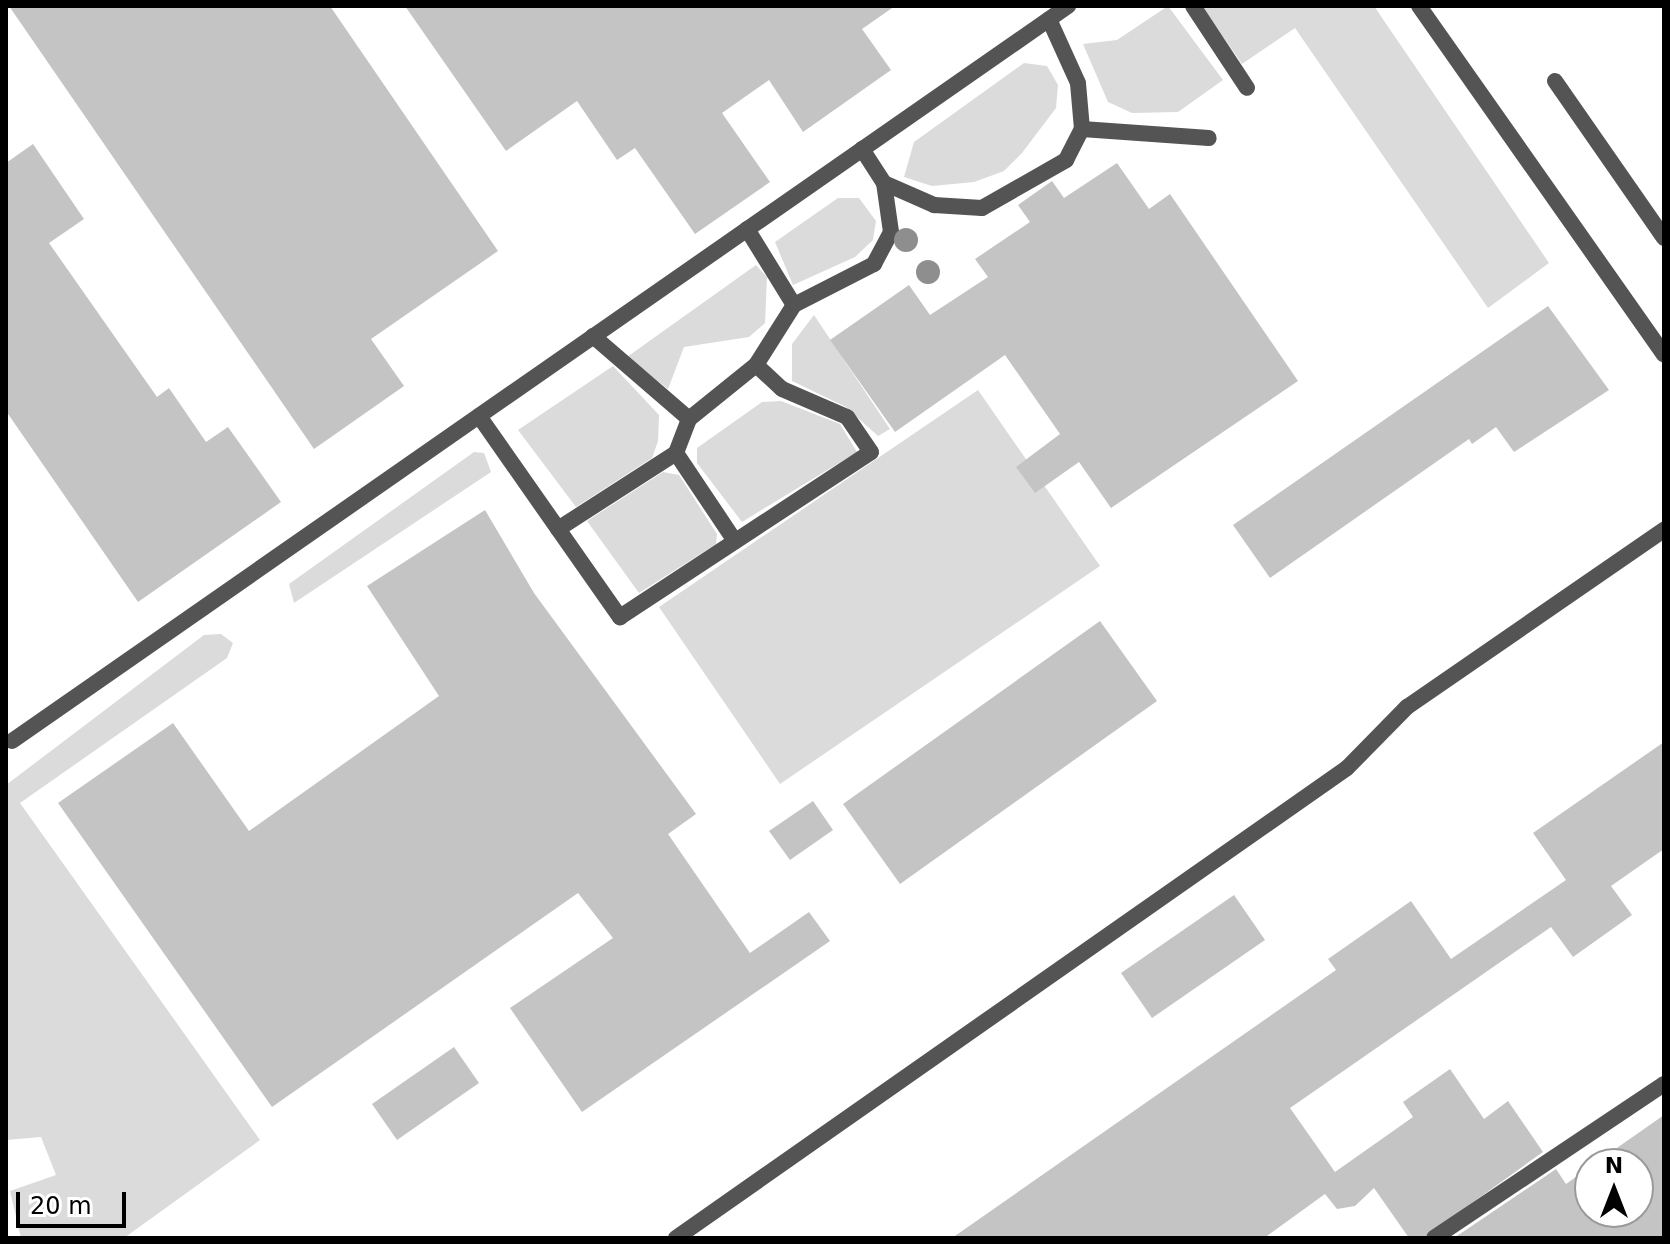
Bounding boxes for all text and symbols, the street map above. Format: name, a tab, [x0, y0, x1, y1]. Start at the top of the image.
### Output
north arrow	[1574, 1148, 1654, 1228]
text: N	[1605, 1153, 1623, 1178]
scale bar	[20, 1176, 130, 1226]
text: 20 m	[30, 1192, 92, 1220]

